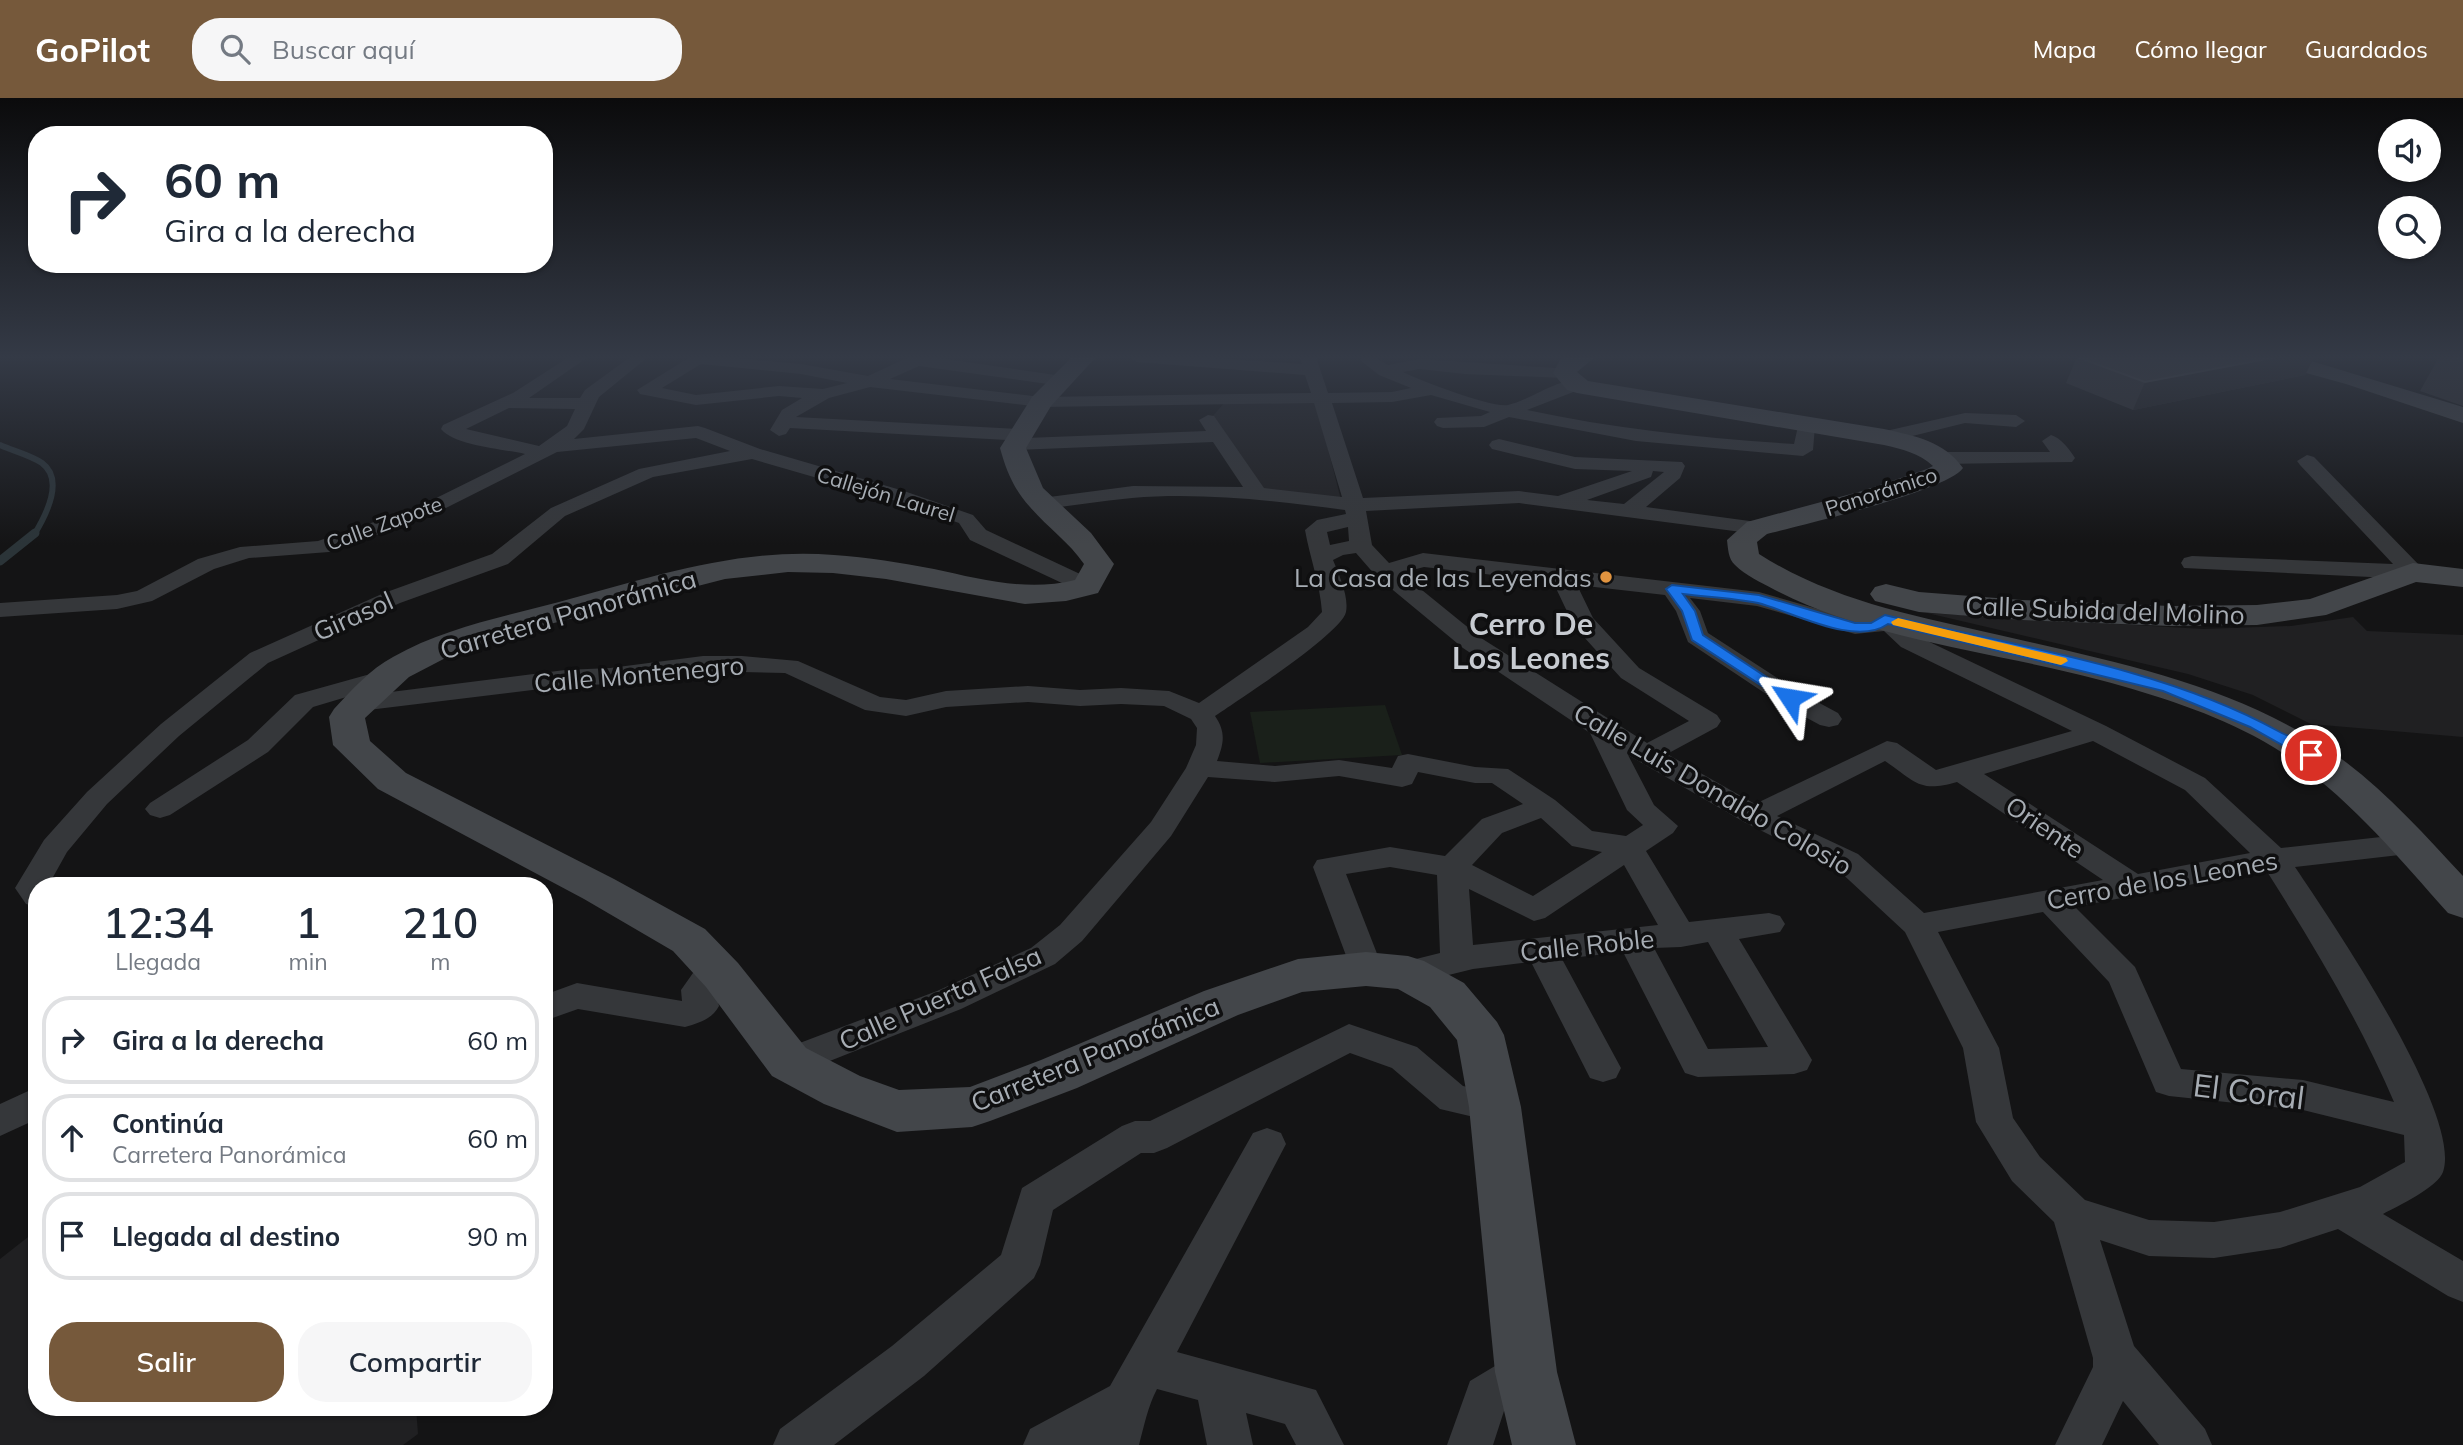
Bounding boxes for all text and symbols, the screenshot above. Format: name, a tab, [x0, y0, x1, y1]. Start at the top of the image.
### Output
search box	[192, 18, 682, 81]
text: GoPilot	[35, 29, 150, 70]
icon: search	[216, 30, 254, 68]
text: Buscar aquí	[272, 33, 415, 66]
text: Mapa	[2033, 34, 2096, 64]
text: Cómo llegar	[2134, 34, 2267, 64]
text: Guardados	[2305, 34, 2428, 64]
map controls	[2378, 119, 2441, 259]
button: sound	[2378, 119, 2441, 182]
text: 60 m	[164, 149, 280, 210]
icon: right	[49, 154, 140, 245]
button: search	[2378, 196, 2441, 259]
text: Gira a la derecha	[164, 210, 416, 250]
street label: Callejón Laurel	[814, 461, 958, 527]
street label: Panorámico	[1822, 461, 1940, 521]
street label: Calle Zapote	[322, 490, 446, 556]
place label: La Casa de las Leyendas	[1294, 561, 1592, 594]
street label: Carretera Panorámica	[436, 562, 700, 666]
marker: La Casa de las Leyendas	[1598, 569, 1614, 585]
street label: Girasol	[308, 584, 398, 648]
street label: Calle Subida del Molino	[1965, 589, 2245, 631]
district label: Cerro De Los Leones	[1452, 605, 1610, 677]
street label: Calle Montenegro	[532, 648, 746, 700]
position arrow	[1753, 661, 1827, 735]
street label: Calle Luis Donaldo Colosio	[1568, 696, 1858, 882]
pin	[2281, 725, 2341, 785]
icon: arrive	[2292, 736, 2330, 774]
street label: Oriente	[1999, 789, 2091, 865]
street label: Cerro de los Leones	[2044, 843, 2280, 917]
text: 12:34	[103, 896, 214, 949]
text: 1	[295, 896, 321, 949]
text: 210	[403, 896, 478, 949]
street label: Calle Roble	[1518, 922, 1656, 968]
street label: Calle Puerta Falsa	[834, 939, 1046, 1057]
text: Llegada	[115, 947, 201, 976]
text: min	[288, 947, 328, 976]
text: m	[430, 947, 450, 976]
street label: Carretera Panorámica	[966, 989, 1224, 1119]
icon: right	[53, 1021, 91, 1059]
text: Gira a la derecha	[112, 1024, 324, 1057]
text: 60 m	[467, 1024, 528, 1057]
street label: El Coral	[2191, 1064, 2307, 1118]
text: Continúa	[112, 1107, 224, 1140]
icon: ahead	[53, 1119, 91, 1157]
text: 60 m	[467, 1122, 528, 1155]
text: Carretera Panorámica	[112, 1140, 346, 1169]
icon: arrive	[53, 1217, 91, 1255]
text: Llegada al destino	[112, 1220, 340, 1253]
text: 90 m	[467, 1220, 528, 1253]
button: Salir	[49, 1322, 284, 1402]
button: Compartir	[298, 1322, 532, 1402]

